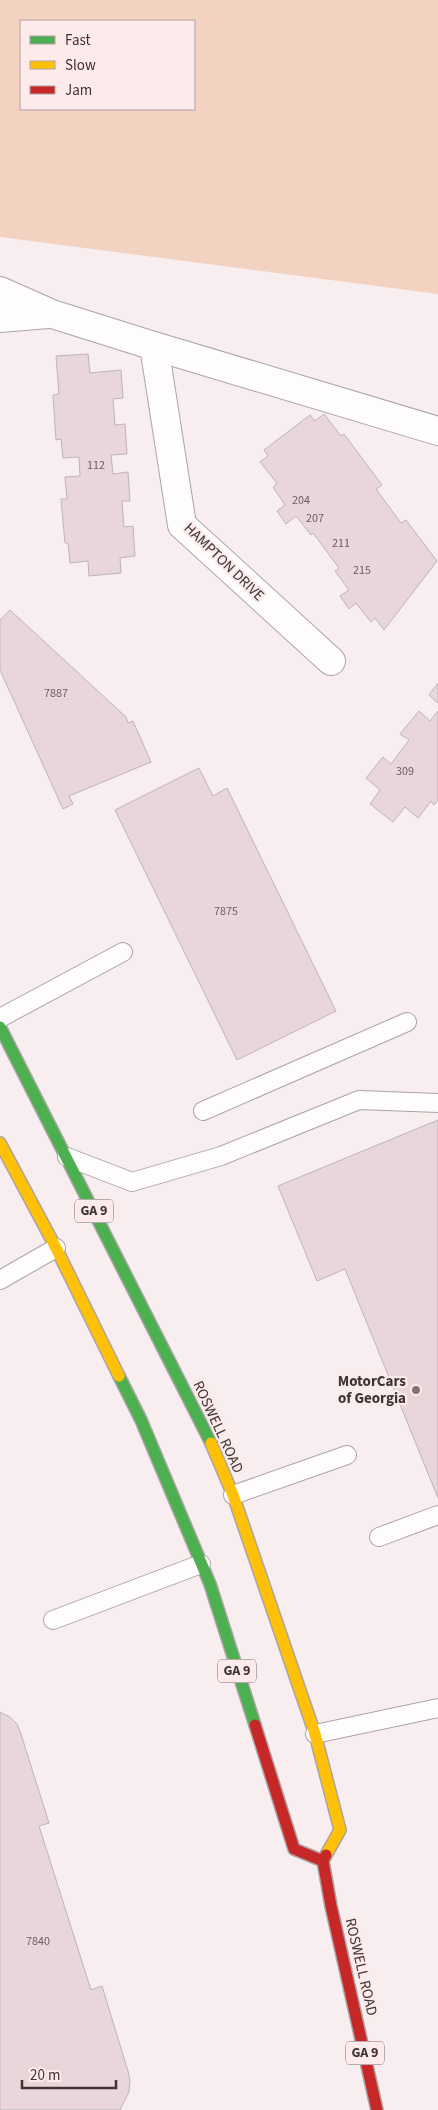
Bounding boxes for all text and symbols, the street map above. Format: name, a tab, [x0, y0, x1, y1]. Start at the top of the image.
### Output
legend	[20, 20, 195, 110]
text: Fast	[65, 30, 91, 51]
text: Slow	[65, 55, 96, 76]
text: Jam	[65, 80, 92, 101]
house number: 112	[87, 457, 105, 474]
house number: 204	[292, 492, 310, 509]
house number: 207	[306, 510, 324, 527]
street label: HAMPTON DRIVE	[179, 518, 269, 606]
house number: 211	[332, 535, 350, 552]
house number: 215	[353, 562, 371, 579]
house number: 7887	[44, 685, 68, 702]
house number: 309	[396, 763, 414, 780]
house number: 7875	[214, 903, 238, 920]
road number: GA 9	[75, 1200, 113, 1222]
place label: MotorCars of Georgia	[338, 1371, 406, 1409]
street label: ROSWELL ROAD	[187, 1377, 249, 1477]
marker: MotorCars of Georgia	[410, 1384, 422, 1396]
road number: GA 9	[218, 1660, 256, 1682]
street label: ROSWELL ROAD	[340, 1916, 382, 2018]
house number: 7840	[26, 1933, 50, 1950]
road number: GA 9	[346, 2042, 384, 2064]
scale bar	[22, 2058, 116, 2090]
text: 20 m	[30, 2065, 60, 2086]

